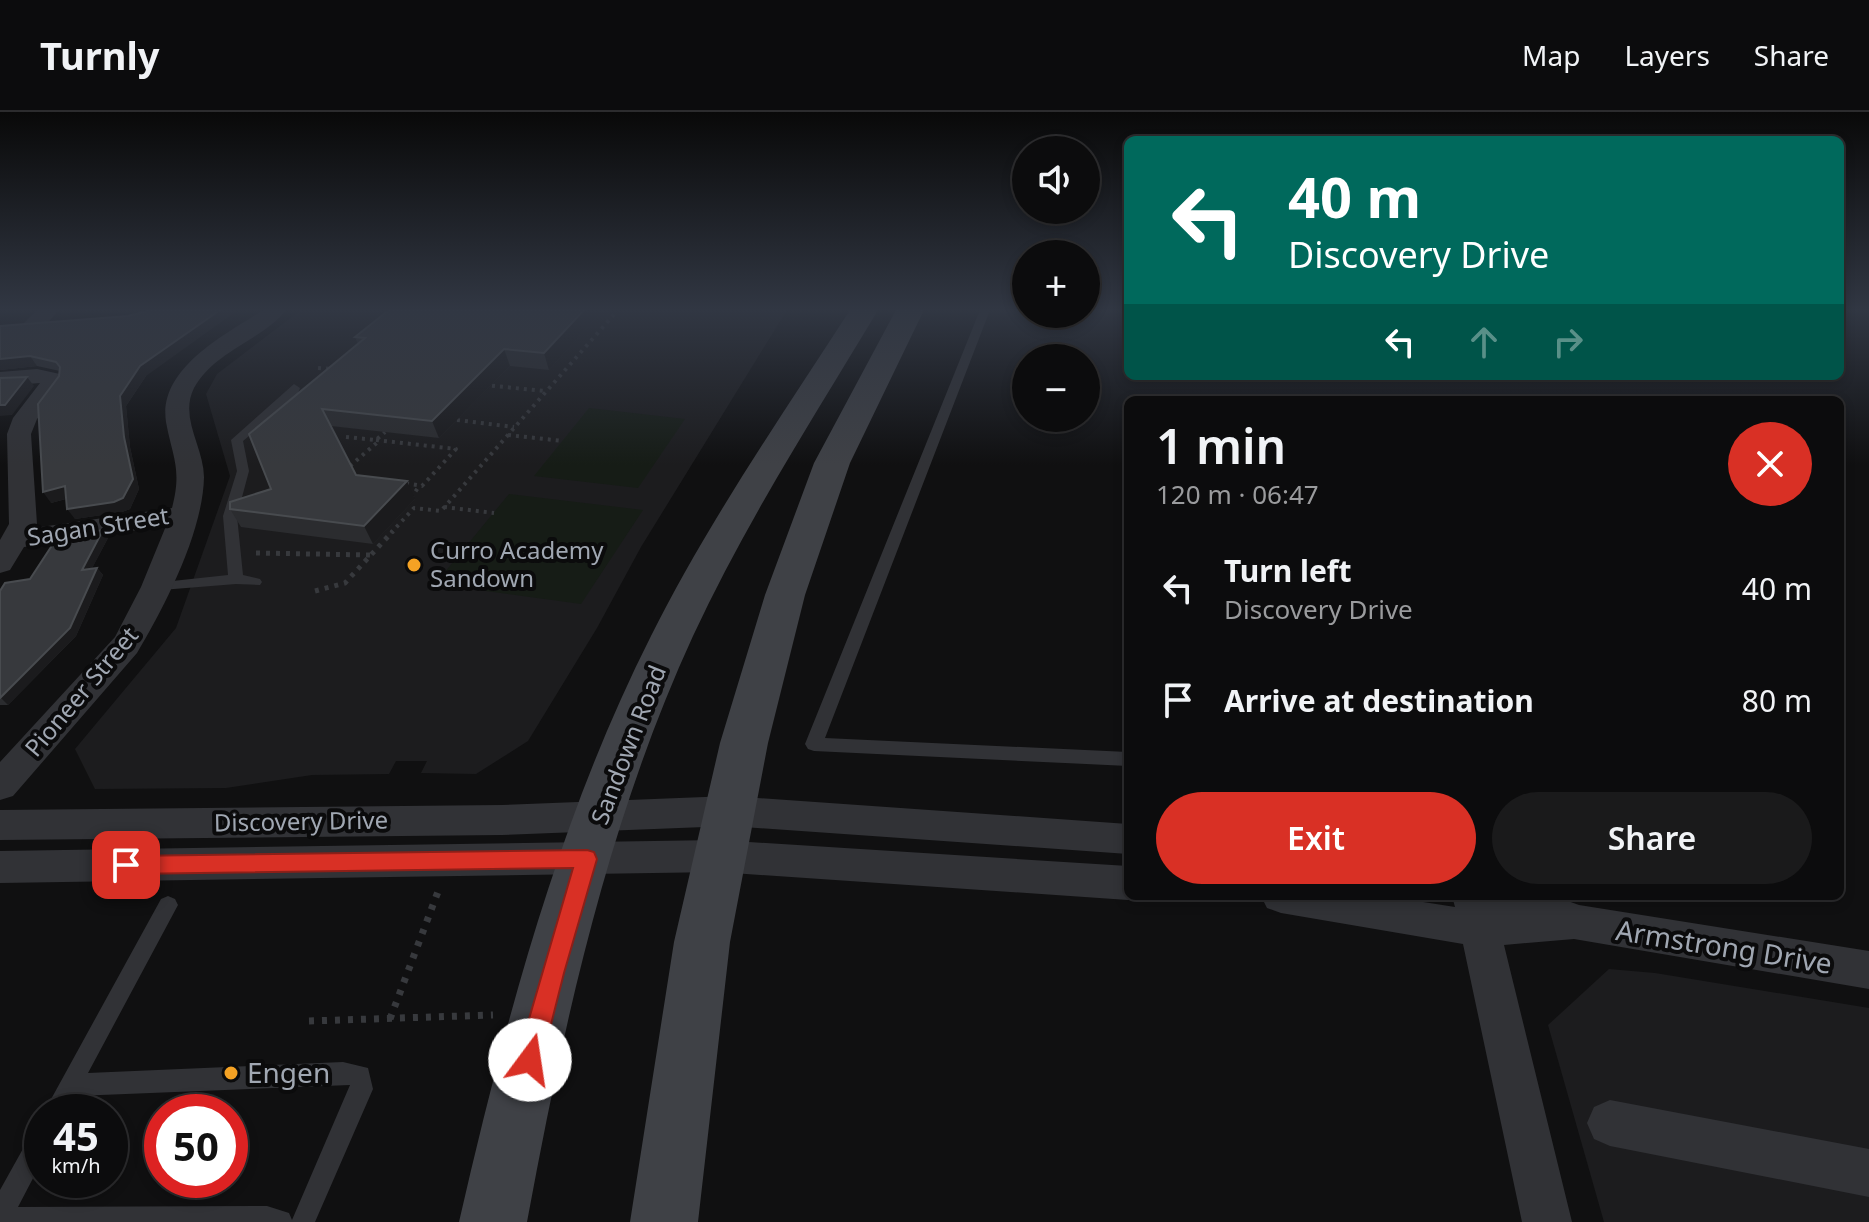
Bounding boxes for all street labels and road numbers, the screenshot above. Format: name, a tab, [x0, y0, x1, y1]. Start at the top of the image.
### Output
street label: Sagan Street	[25, 498, 171, 553]
street label: Pioneer Street	[17, 619, 145, 763]
street label: Sandown Road	[582, 660, 673, 829]
street label: Discovery Drive	[214, 802, 388, 839]
street label: Armstrong Drive	[1613, 910, 1835, 982]

